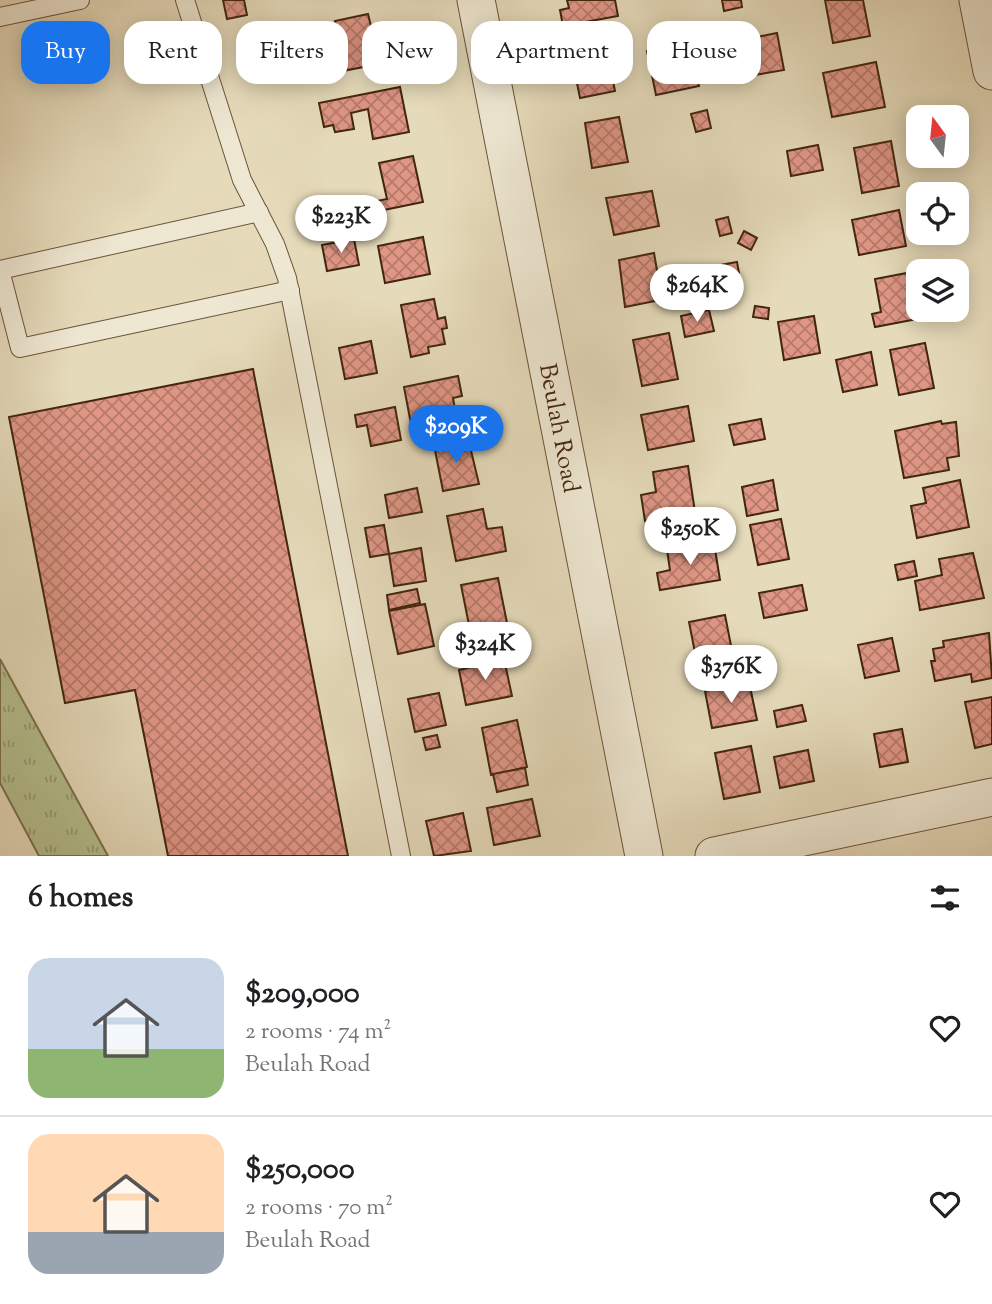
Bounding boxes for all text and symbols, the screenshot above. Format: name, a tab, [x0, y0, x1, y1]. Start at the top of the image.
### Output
chip: Buy	[21, 21, 110, 84]
chip: Rent	[124, 21, 222, 84]
chip: Filters	[236, 21, 348, 84]
chip: New	[362, 21, 457, 84]
chip: Apartment	[471, 21, 633, 84]
chip: House	[647, 21, 761, 84]
north arrow	[906, 105, 970, 168]
map controls	[906, 105, 969, 322]
button: locate	[906, 182, 969, 245]
pin: $223K	[292, 196, 390, 255]
text: $223K	[311, 201, 371, 234]
button: layers	[906, 259, 969, 322]
pin: $264K	[648, 264, 746, 324]
text: $264K	[666, 270, 728, 303]
street label: Beulah Road	[529, 361, 587, 496]
pin: $209K	[407, 406, 505, 465]
text: $209K	[424, 411, 488, 444]
pin: $250K	[641, 508, 739, 567]
text: $250K	[660, 513, 720, 546]
pin: $324K	[436, 622, 534, 682]
text: $324K	[455, 628, 515, 661]
pin: $376K	[682, 646, 780, 705]
text: $376K	[700, 651, 762, 684]
text: 6 homes	[28, 877, 133, 920]
icon: filters	[926, 879, 964, 917]
text: $209,000	[245, 973, 360, 1016]
icon: home	[84, 986, 168, 1070]
icon: heart	[926, 1009, 964, 1047]
text: 2 rooms · 74 m²	[245, 1016, 391, 1049]
text: Beulah Road	[245, 1049, 371, 1082]
text: $250,000	[245, 1149, 355, 1192]
icon: home	[84, 1162, 168, 1246]
icon: heart	[926, 1185, 964, 1223]
text: 2 rooms · 70 m²	[245, 1192, 393, 1225]
text: Beulah Road	[245, 1225, 371, 1258]

